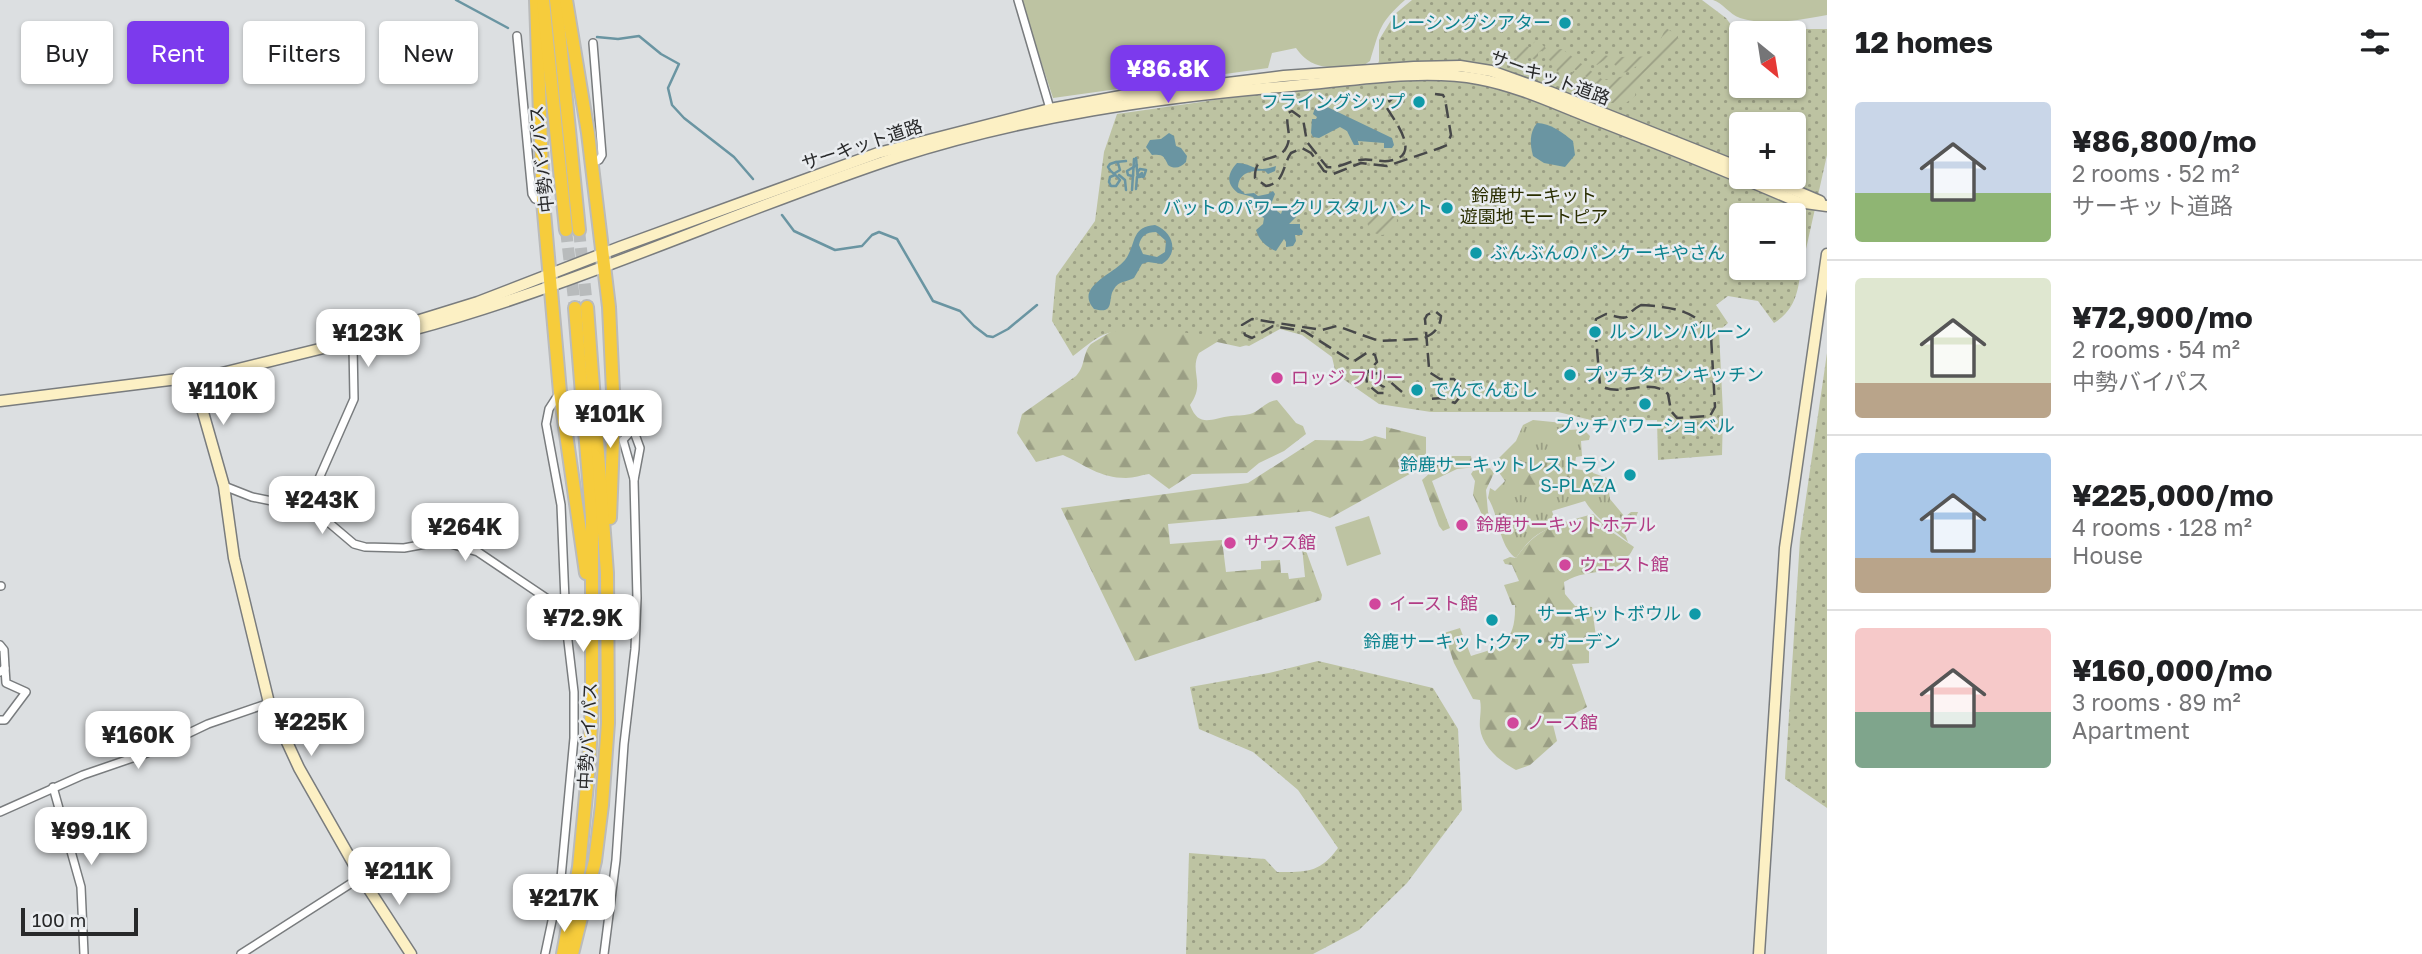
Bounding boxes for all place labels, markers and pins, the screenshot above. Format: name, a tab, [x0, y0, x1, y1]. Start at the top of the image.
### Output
place label: レーシングシアター	[1389, 11, 1551, 33]
marker: レーシングシアター	[1557, 15, 1573, 31]
pin: ¥86.8K	[1111, 46, 1225, 105]
place label: フライングシップ	[1261, 90, 1405, 112]
marker: フライングシップ	[1411, 94, 1427, 110]
place label: バットのパワークリスタルハント	[1163, 196, 1433, 218]
marker: バットのパワークリスタルハント	[1439, 200, 1455, 216]
place label: ぶんぶんのパンケーキやさん	[1490, 241, 1725, 263]
marker: ぶんぶんのパンケーキやさん	[1468, 245, 1484, 261]
pin: ¥123K	[319, 310, 417, 369]
place label: ルンルンバルーン	[1609, 320, 1751, 342]
marker: ルンルンバルーン	[1587, 324, 1603, 340]
place label: プッチタウンキッチン	[1584, 363, 1764, 385]
place label: ロッジ フリー	[1291, 366, 1404, 388]
marker: プッチタウンキッチン	[1562, 367, 1578, 383]
pin: ¥110K	[174, 368, 272, 427]
marker: ロッジ フリー	[1269, 370, 1285, 386]
place label: でんでんむし	[1431, 378, 1538, 400]
marker: でんでんむし	[1409, 382, 1425, 398]
pin: ¥101K	[561, 391, 659, 450]
marker: プッチパワーショベル	[1637, 396, 1653, 412]
place label: プッチパワーショベル	[1555, 414, 1735, 436]
place label: 鈴鹿サーキットレストラン S-PLAZA	[1400, 453, 1616, 496]
marker: 鈴鹿サーキットレストラン S-PLAZA	[1622, 467, 1638, 483]
pin: ¥243K	[273, 476, 371, 536]
pin: ¥264K	[416, 504, 514, 563]
place label: 鈴鹿サーキットホテル	[1476, 513, 1656, 535]
marker: 鈴鹿サーキットホテル	[1454, 517, 1470, 533]
place label: サウス館	[1244, 531, 1316, 553]
marker: サウス館	[1222, 535, 1238, 551]
place label: ウエスト館	[1579, 553, 1669, 575]
marker: ウエスト館	[1557, 557, 1573, 573]
place label: イースト館	[1389, 592, 1478, 614]
pin: ¥72.9K	[526, 594, 640, 654]
marker: イースト館	[1367, 596, 1383, 612]
place label: サーキットボウル	[1537, 602, 1681, 624]
marker: サーキットボウル	[1687, 606, 1703, 622]
marker: 鈴鹿サーキット;クア・ガーデン	[1484, 612, 1500, 628]
place label: 鈴鹿サーキット;クア・ガーデン	[1363, 630, 1621, 652]
pin: ¥225K	[262, 698, 360, 758]
place label: ノース館	[1527, 711, 1598, 733]
pin: ¥160K	[89, 712, 187, 771]
marker: ノース館	[1505, 715, 1521, 731]
pin: ¥99.1K	[34, 808, 148, 867]
pin: ¥211K	[350, 848, 448, 907]
pin: ¥217K	[515, 874, 613, 934]

